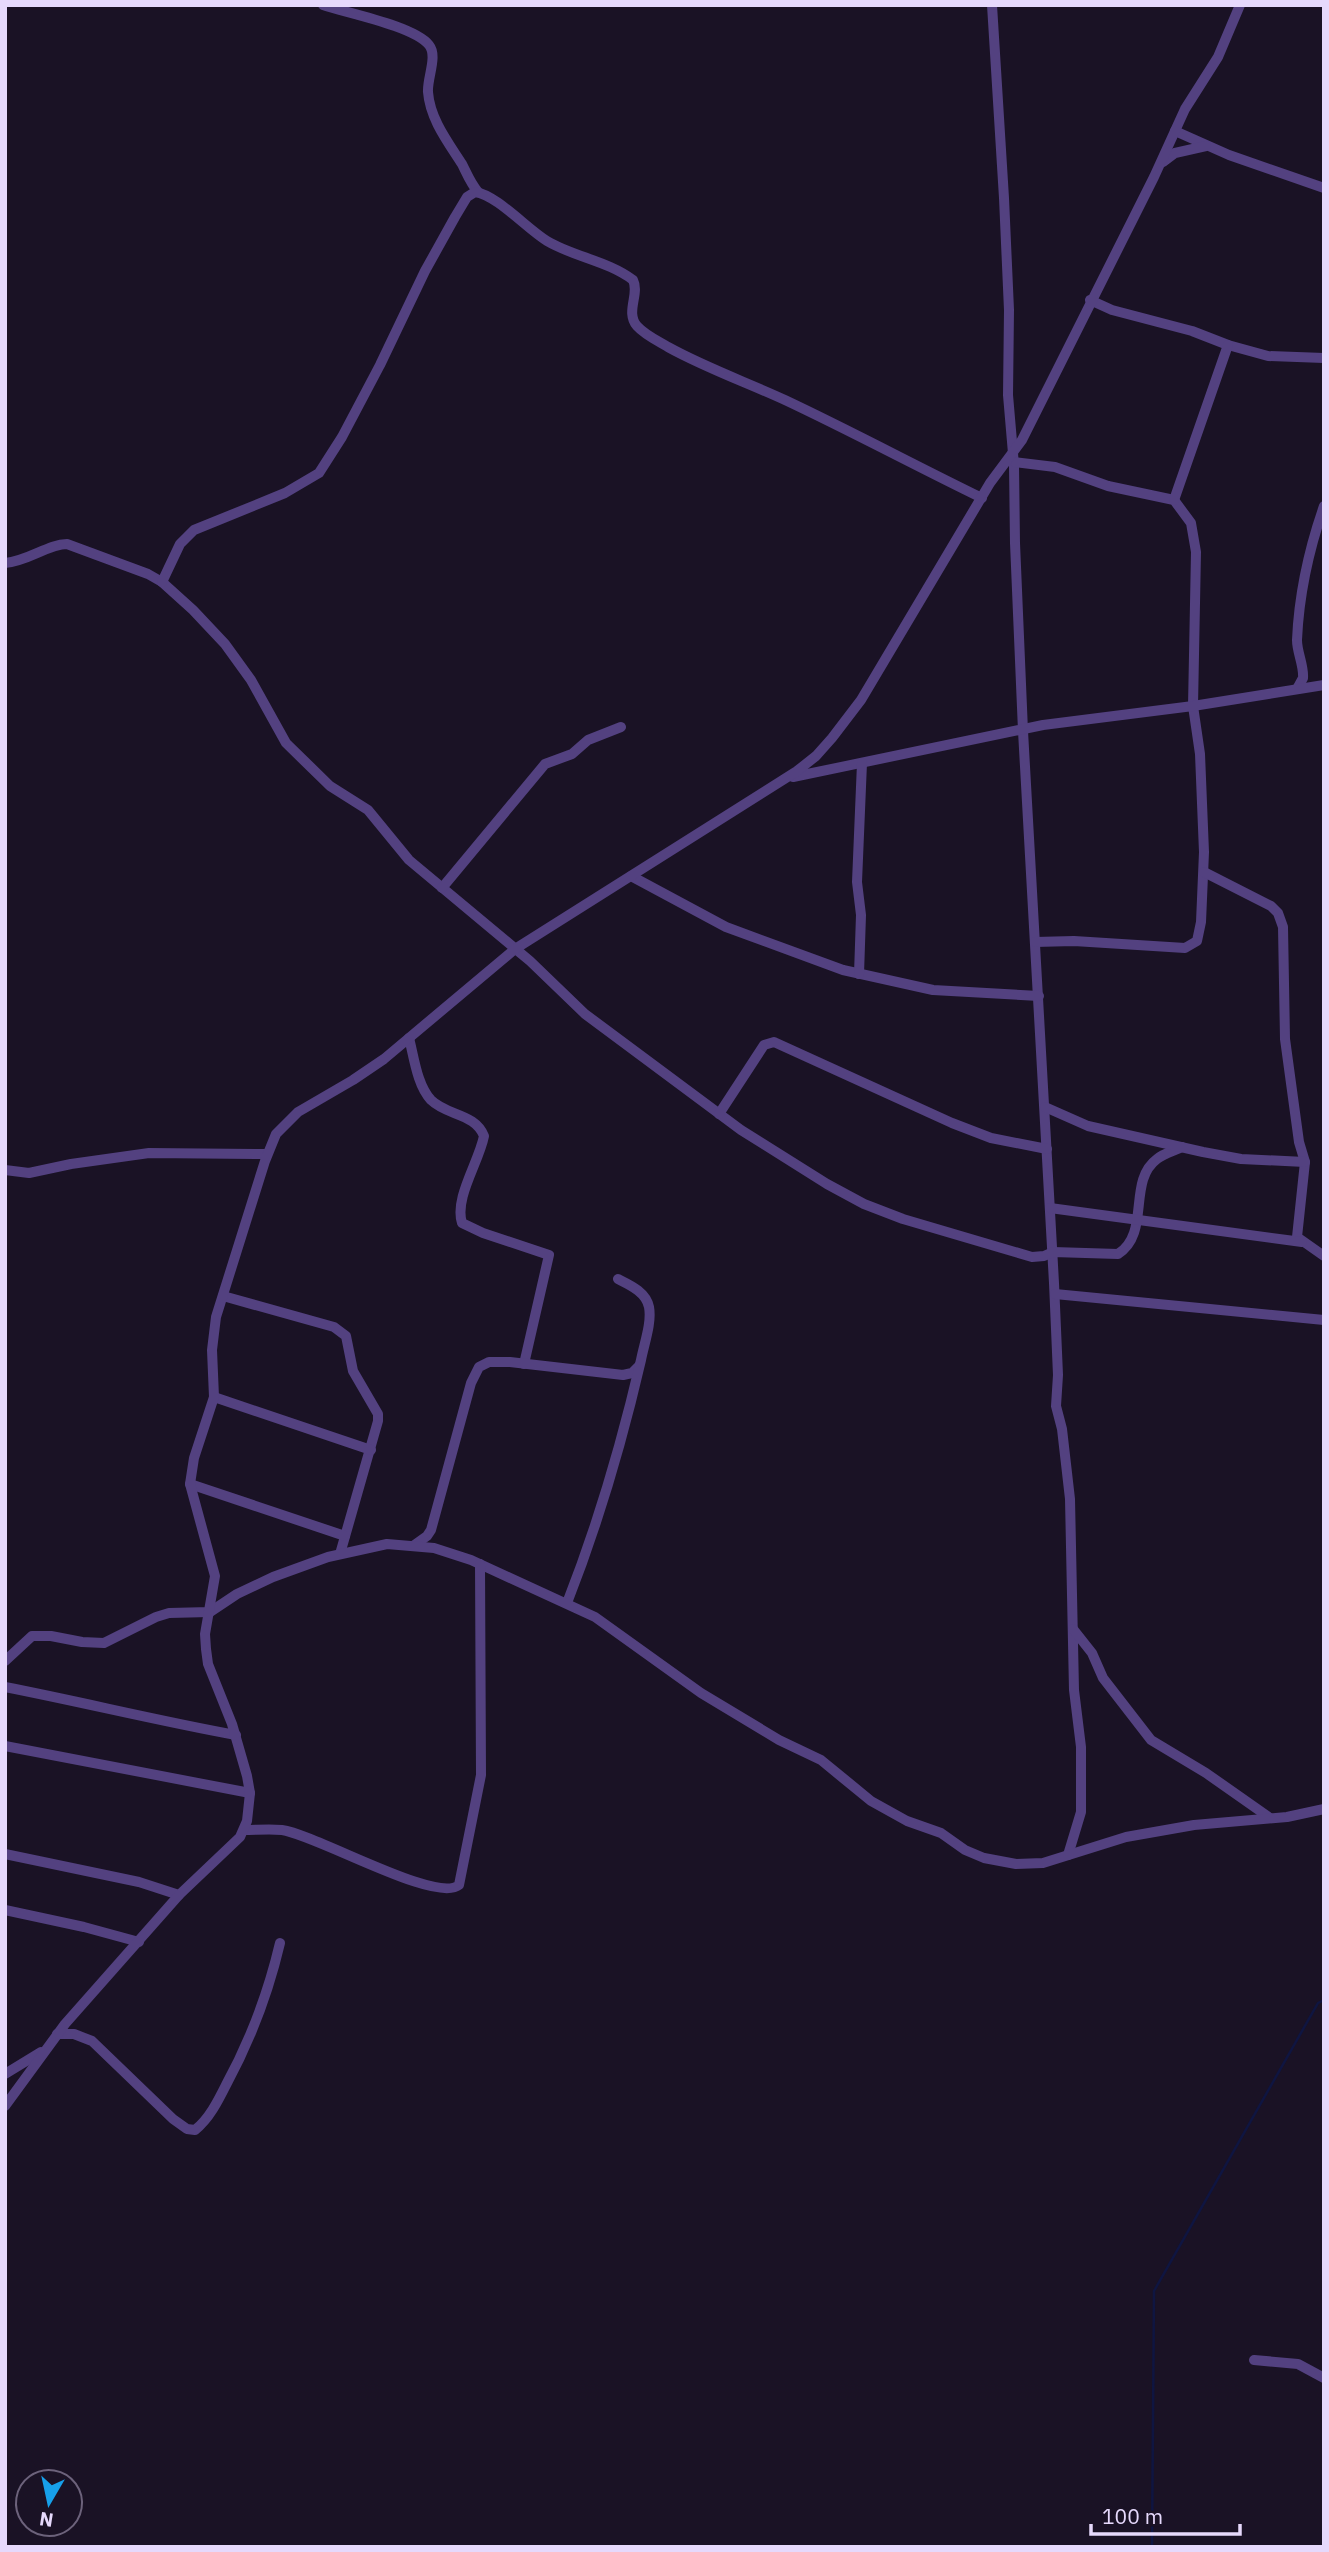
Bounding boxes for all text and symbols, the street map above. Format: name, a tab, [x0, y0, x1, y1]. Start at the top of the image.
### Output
north arrow	[14, 2468, 84, 2538]
scale bar	[1091, 2492, 1240, 2536]
text: 100 m	[1102, 2502, 1163, 2530]
text: N	[38, 2507, 55, 2533]

